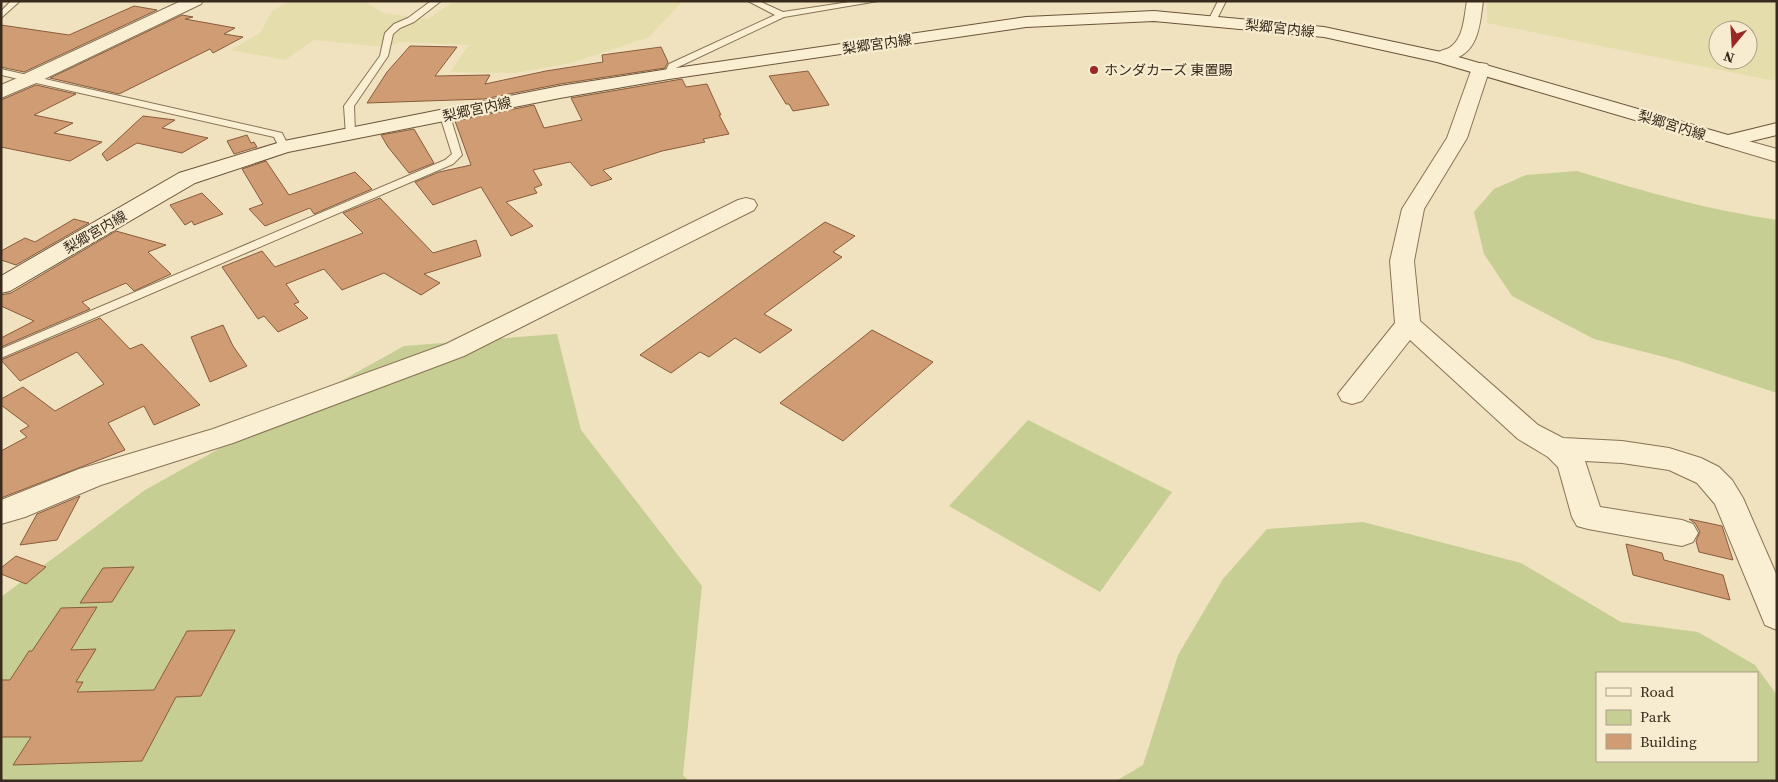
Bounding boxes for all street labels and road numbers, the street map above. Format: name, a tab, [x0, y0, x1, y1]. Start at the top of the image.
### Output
street label: 梨郷宮内線	[1244, 14, 1316, 42]
street label: 梨郷宮内線	[841, 29, 913, 59]
street label: 梨郷宮内線	[441, 92, 513, 126]
street label: 梨郷宮内線	[1636, 105, 1708, 145]
street label: 梨郷宮内線	[60, 206, 130, 258]

